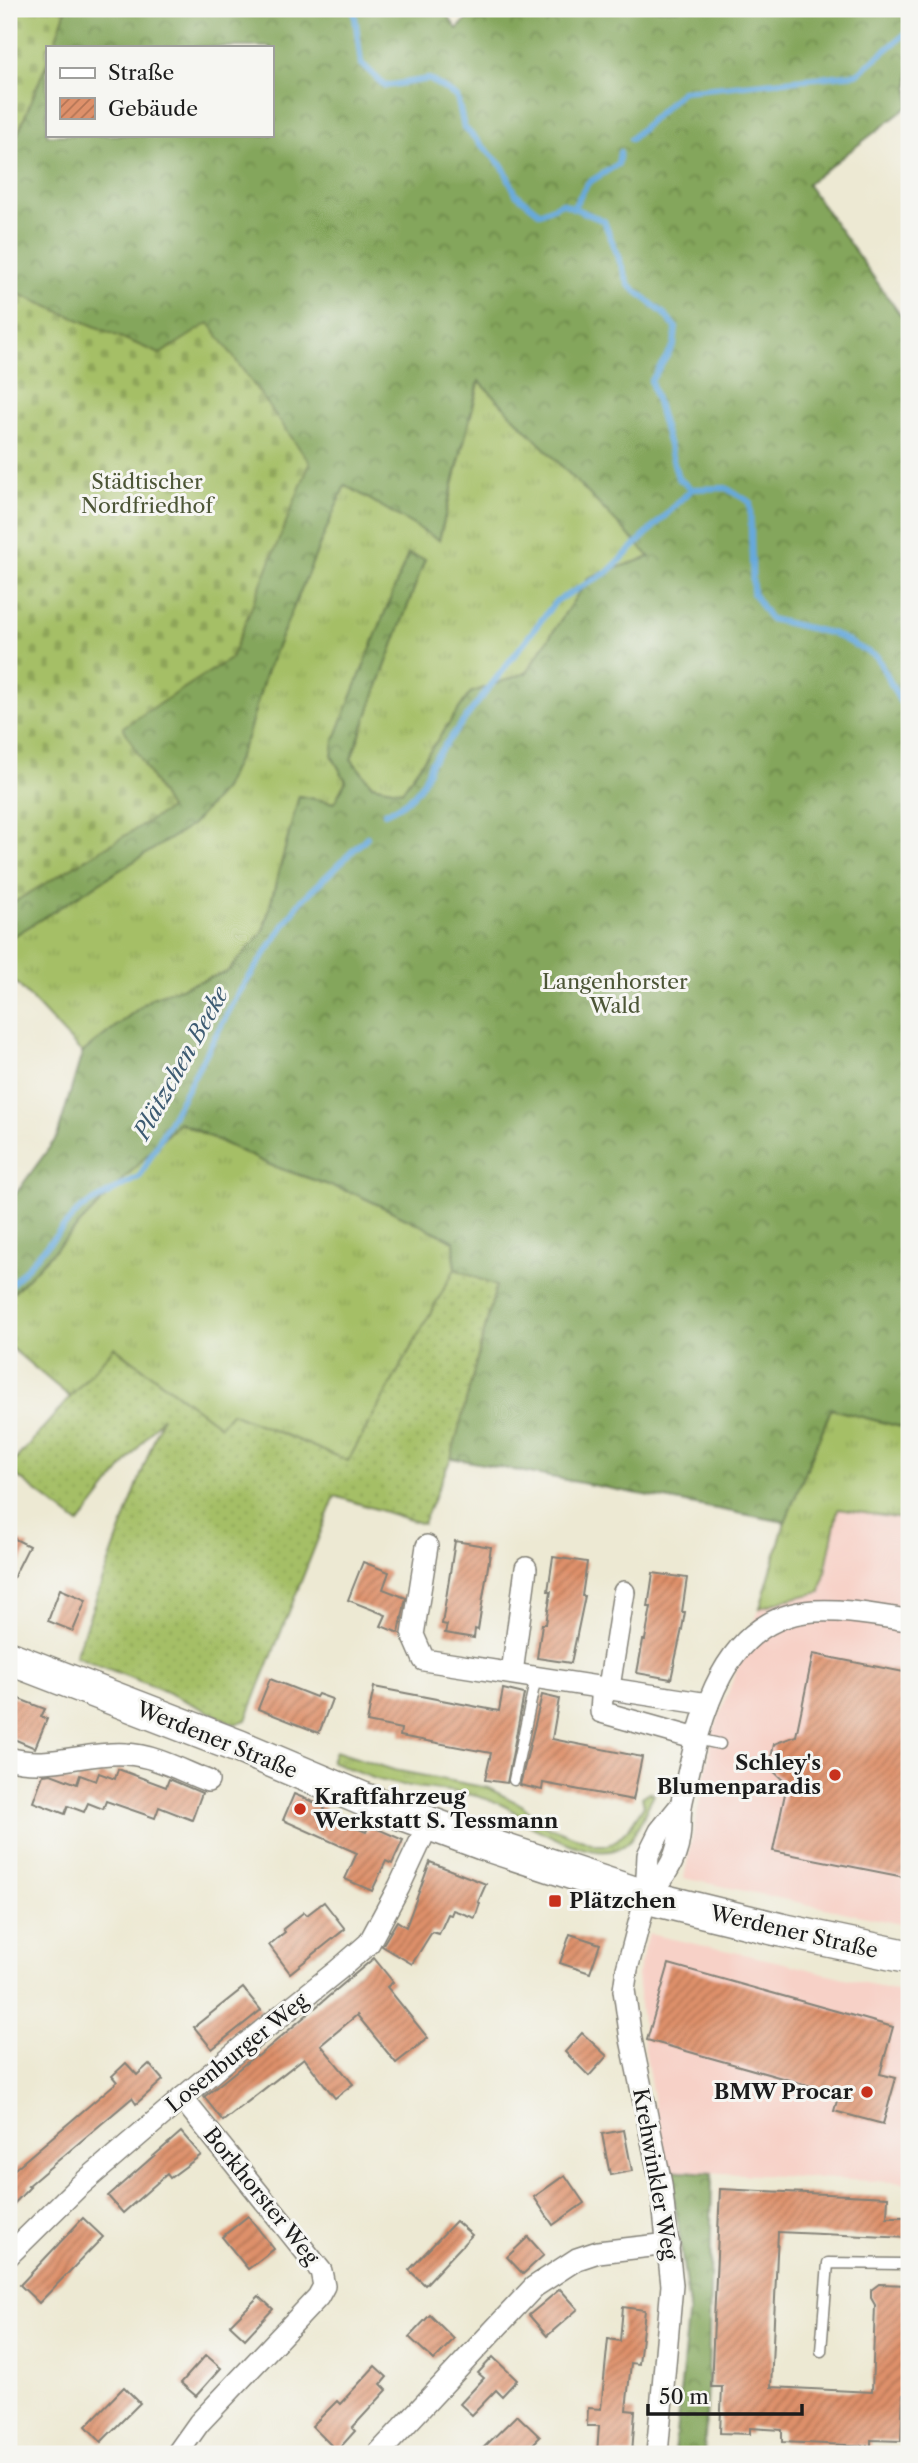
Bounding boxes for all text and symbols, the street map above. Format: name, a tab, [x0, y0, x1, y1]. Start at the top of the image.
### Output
legend	[46, 46, 273, 136]
text: Straße	[108, 60, 174, 85]
text: Gebäude	[108, 96, 198, 121]
park label: Städtischer Nordfriedhof	[81, 469, 215, 518]
park label: Langenhorster Wald	[542, 969, 688, 1018]
water label: Plätzchen Beeke	[127, 981, 235, 1146]
street label: Werdener Straße	[132, 1696, 301, 1783]
place label: Schley's Blumenparadis	[657, 1750, 821, 1799]
marker: Schley's Blumenparadis	[827, 1767, 843, 1783]
place label: Kraftfahrzeug Werkstatt S. Tessmann	[313, 1784, 559, 1833]
marker: Kraftfahrzeug Werkstatt S. Tessmann	[292, 1801, 308, 1817]
place label: Plätzchen	[569, 1888, 677, 1913]
marker: Plätzchen	[547, 1893, 563, 1909]
street label: Werdener Straße	[707, 1900, 880, 1963]
street label: Losenburger Weg	[161, 1987, 313, 2117]
place label: BMW Procar	[714, 2079, 854, 2104]
marker: BMW Procar	[859, 2084, 875, 2100]
street label: Krehwinkler Weg	[628, 2086, 683, 2262]
street label: Borkhorster Weg	[199, 2122, 325, 2270]
scale bar	[648, 2372, 802, 2416]
text: 50 m	[659, 2384, 709, 2409]

